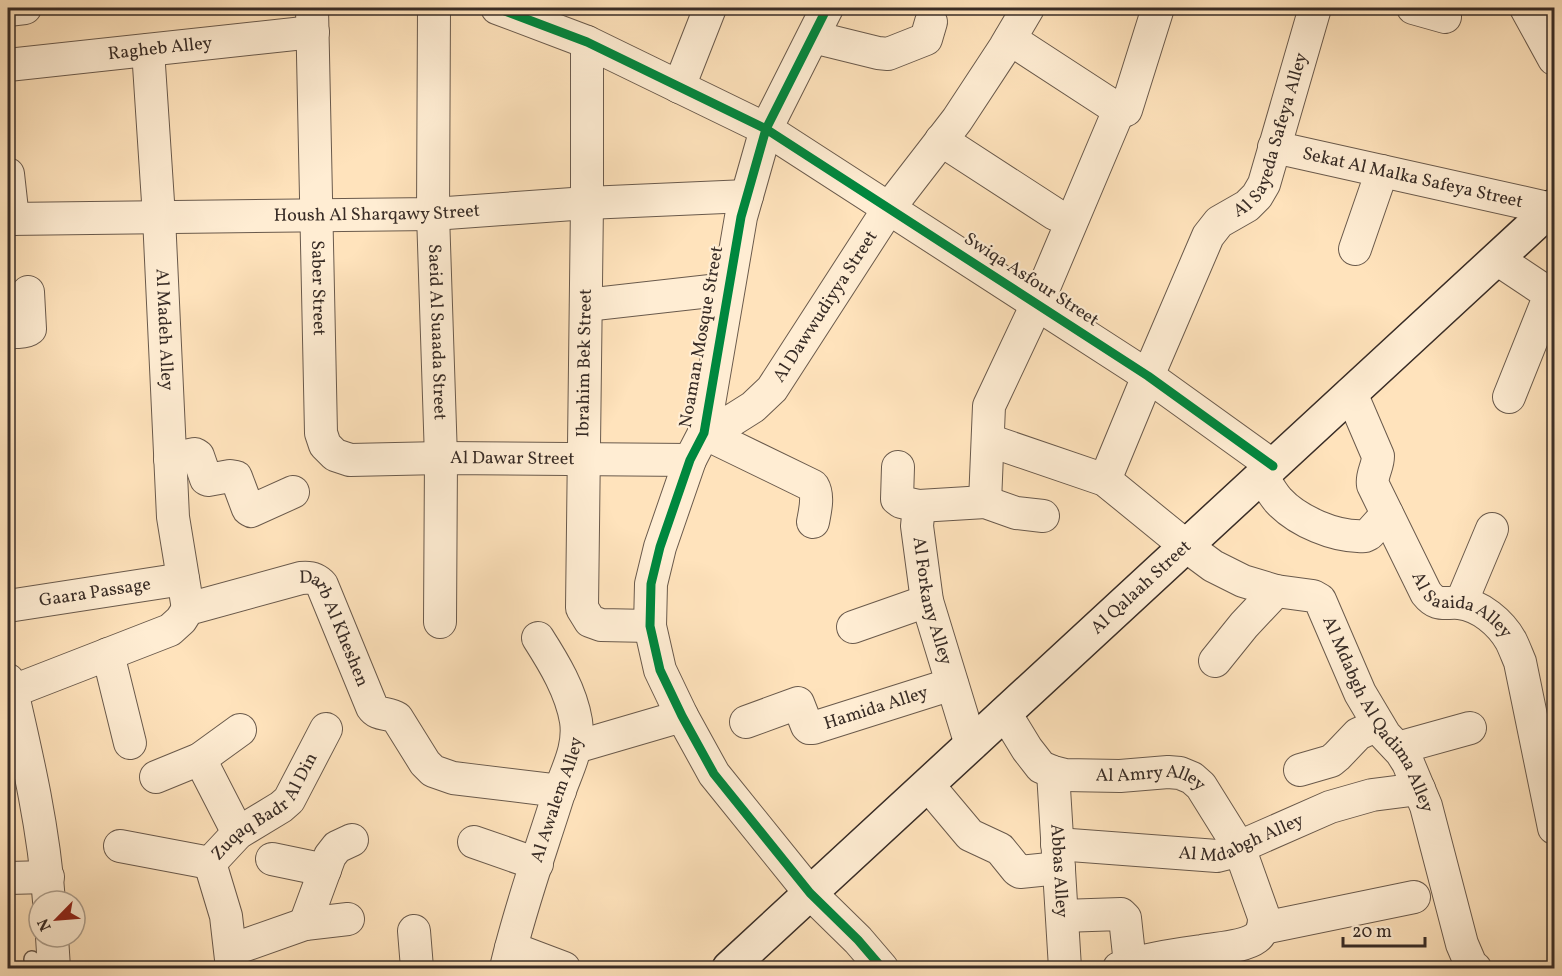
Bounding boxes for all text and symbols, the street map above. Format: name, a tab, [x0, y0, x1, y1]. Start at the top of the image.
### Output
street label: Ragheb Alley	[107, 30, 214, 67]
street label: Al Sayeda Safeya Alley	[1229, 49, 1314, 224]
street label: Sekat Al Malka Safeya Street	[1300, 141, 1525, 215]
street label: Housh Al Sharqawy Street	[274, 198, 481, 228]
street label: Al Dawwudiyya Street	[767, 226, 884, 387]
street label: Swiqa Asfour Street	[959, 227, 1103, 333]
street label: Saber Street	[304, 240, 331, 336]
street label: Saeid Al Suaada Street	[421, 243, 452, 420]
street label: Noaman Mosque Street	[674, 244, 730, 430]
street label: Al Madeh Alley	[149, 268, 180, 391]
street label: Ibrahim Bek Street	[571, 288, 599, 438]
street label: Al Dawar Street	[450, 446, 575, 472]
street label: Al Forkany Alley	[906, 535, 958, 668]
street label: Al Qalaah Street	[1085, 535, 1197, 640]
street label: Darb Al Kheshen	[299, 565, 375, 691]
street label: Al Saaida Alley	[1405, 568, 1518, 644]
street label: Gaara Passage	[37, 572, 153, 614]
street label: Al Mdabgh Al Qadima Alley	[1316, 612, 1440, 815]
street label: Hamida Alley	[821, 680, 932, 736]
street label: Al Awalem Alley	[525, 735, 589, 866]
street label: Zuqaq Badr Al Din	[206, 748, 324, 866]
street label: Al Amry Alley	[1095, 759, 1211, 797]
street label: Al Mdabgh Alley	[1178, 807, 1308, 868]
street label: Abbas Alley	[1044, 823, 1074, 919]
north arrow	[27, 889, 87, 949]
scale bar	[1343, 910, 1426, 948]
text: N	[33, 914, 58, 934]
text: 20 m	[1352, 920, 1392, 945]

